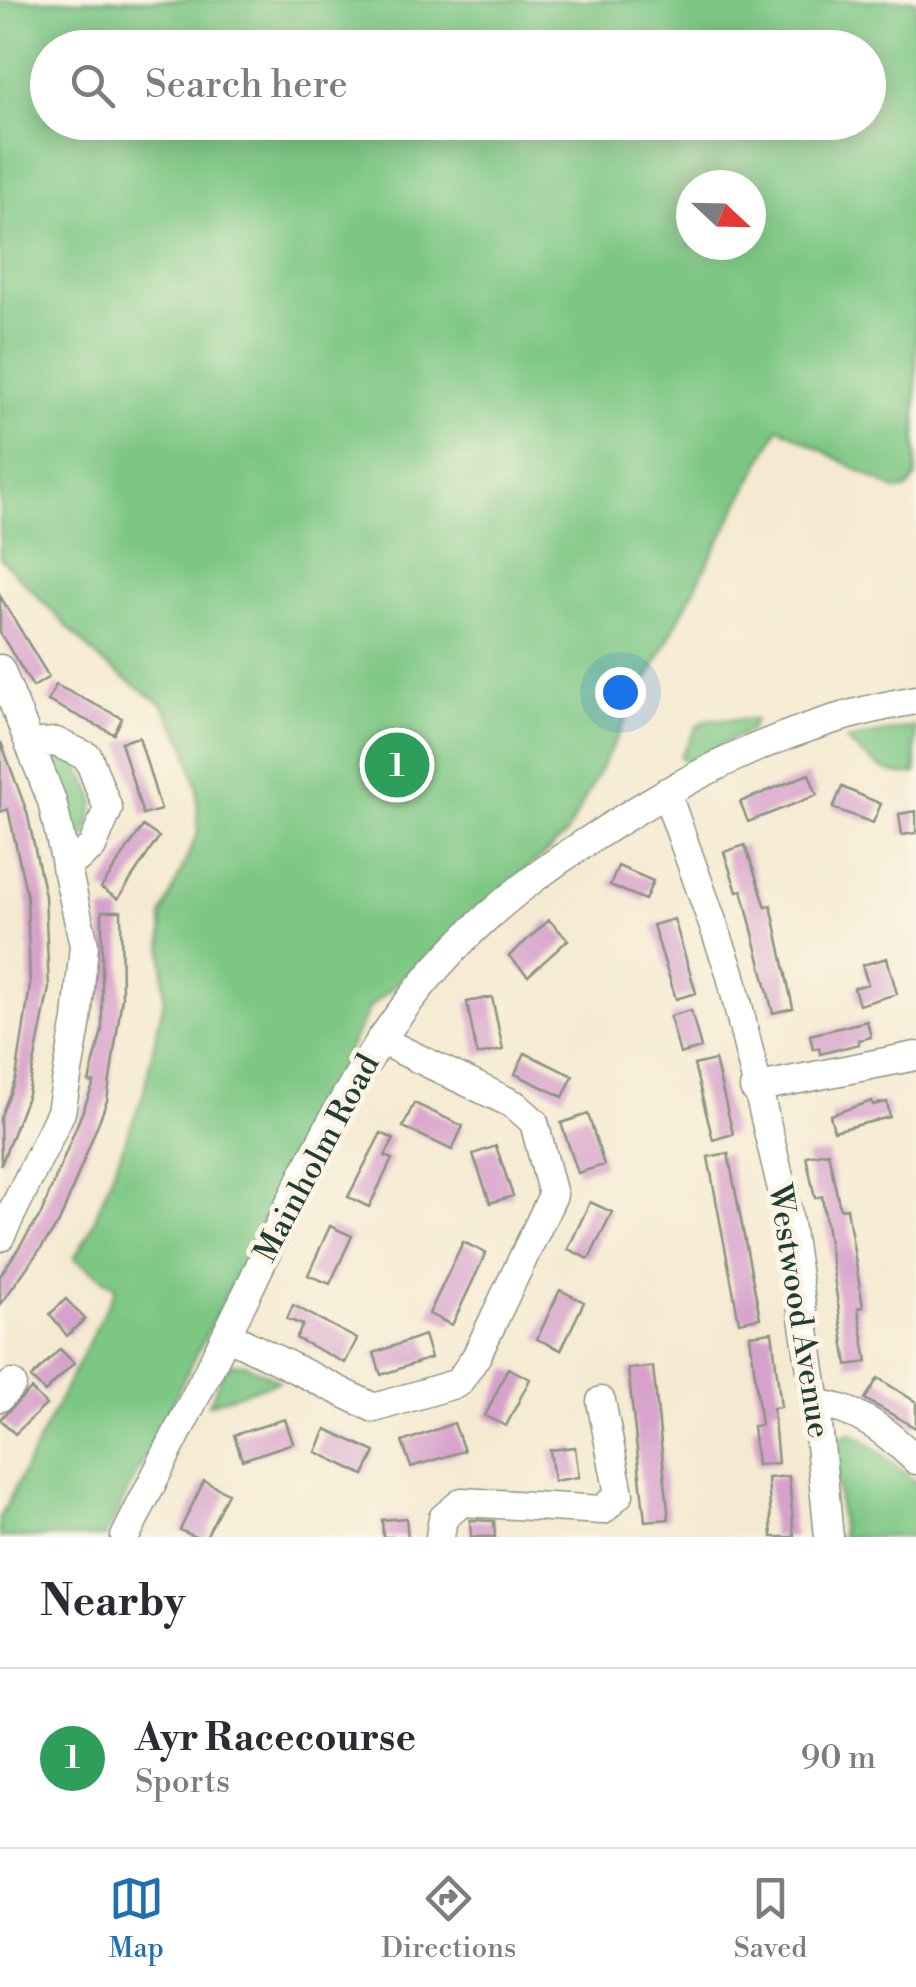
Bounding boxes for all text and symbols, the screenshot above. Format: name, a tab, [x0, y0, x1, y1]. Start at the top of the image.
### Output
search box	[30, 30, 886, 140]
icon: search	[65, 58, 120, 113]
text: Search here	[145, 62, 348, 109]
north arrow	[676, 170, 766, 260]
your location	[595, 667, 646, 718]
pin: 1	[364, 728, 430, 802]
street label: Mainholm Road	[245, 1047, 389, 1269]
street label: Westwood Avenue	[759, 1180, 839, 1441]
text: Nearby	[40, 1576, 185, 1629]
text: Ayr Racecourse	[135, 1715, 416, 1762]
text: 1	[65, 1738, 80, 1778]
text: 90 m	[801, 1738, 876, 1778]
text: Sports	[135, 1762, 230, 1802]
tab: Map	[109, 1871, 164, 1966]
tab: Directions	[381, 1871, 516, 1966]
tab: Saved	[734, 1871, 807, 1966]

